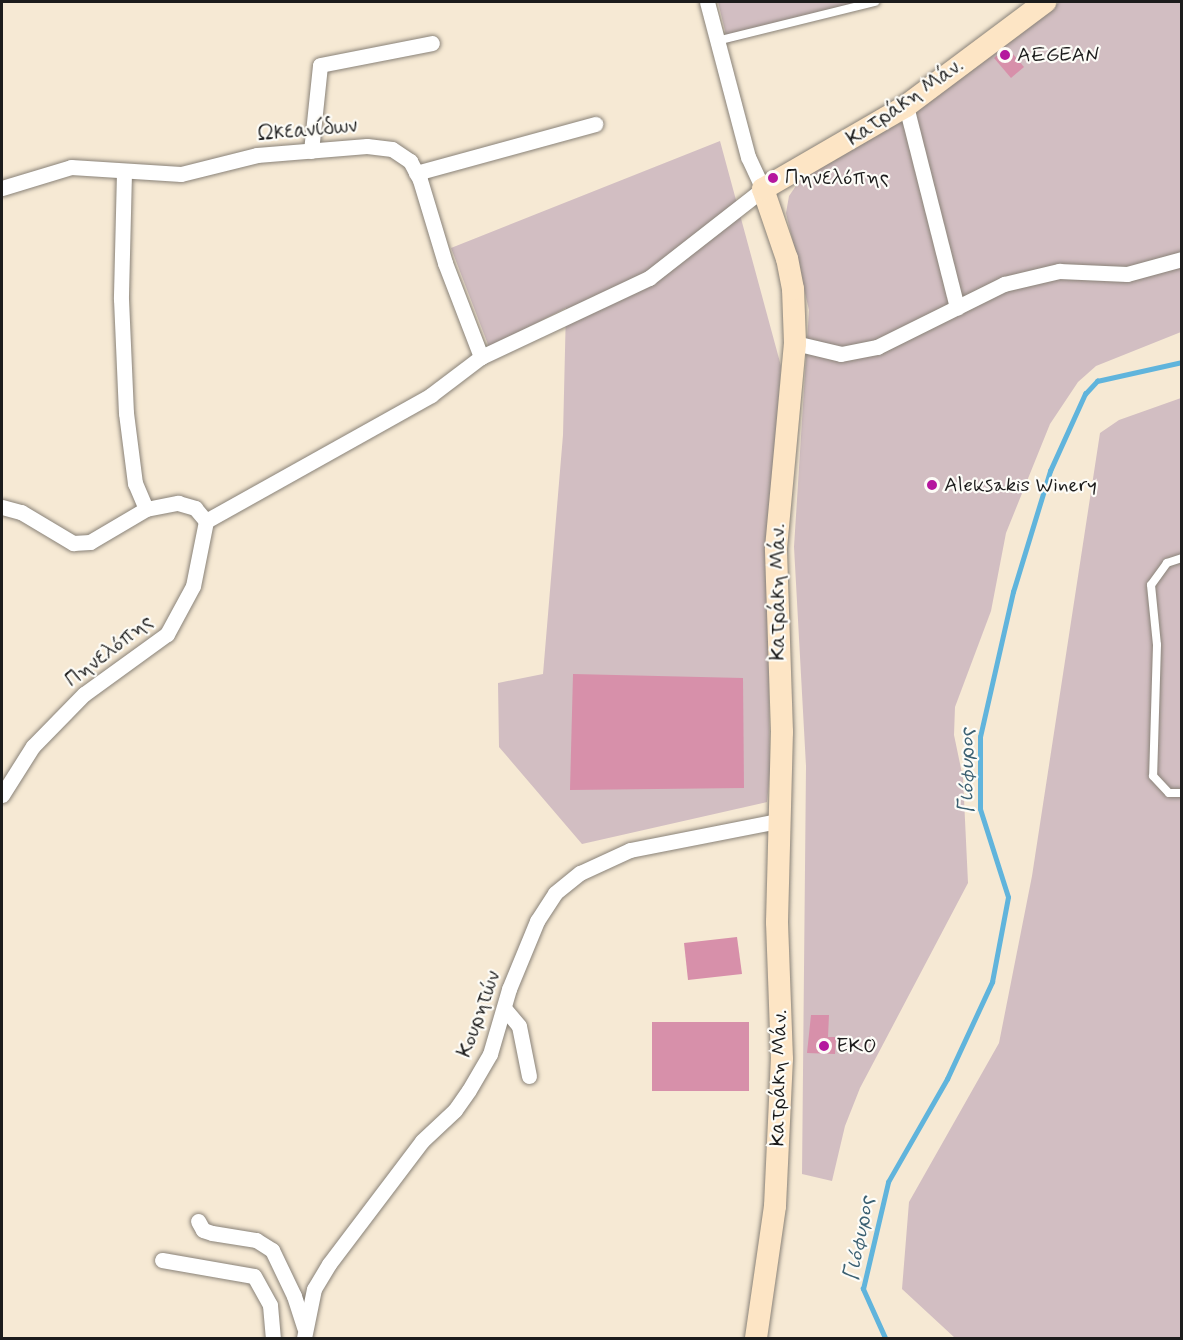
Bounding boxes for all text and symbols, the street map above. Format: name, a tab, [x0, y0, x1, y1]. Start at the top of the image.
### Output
place label: AEGEAN	[1017, 42, 1100, 68]
marker: AEGEAN	[998, 48, 1012, 62]
street label: Κατράκη Μάν.	[842, 52, 968, 152]
street label: Ωκεανίδων	[256, 113, 358, 147]
place label: Πηνελόπης	[785, 165, 889, 191]
marker: Πηνελόπης	[766, 171, 780, 185]
place label: Aleksakis Winery	[944, 472, 1100, 498]
marker: Aleksakis Winery	[925, 478, 939, 492]
street label: Κατράκη Μάν.	[765, 524, 791, 660]
street label: Πηνελόπης	[60, 609, 158, 693]
water label: Γιόφυρος	[955, 728, 981, 814]
street label: Κουρητών	[452, 967, 506, 1061]
street label: Κατράκη Μάν.	[765, 1009, 793, 1147]
place label: EKO	[836, 1033, 877, 1059]
marker: EKO	[817, 1039, 831, 1053]
water label: Γιόφυρος	[839, 1194, 881, 1284]

